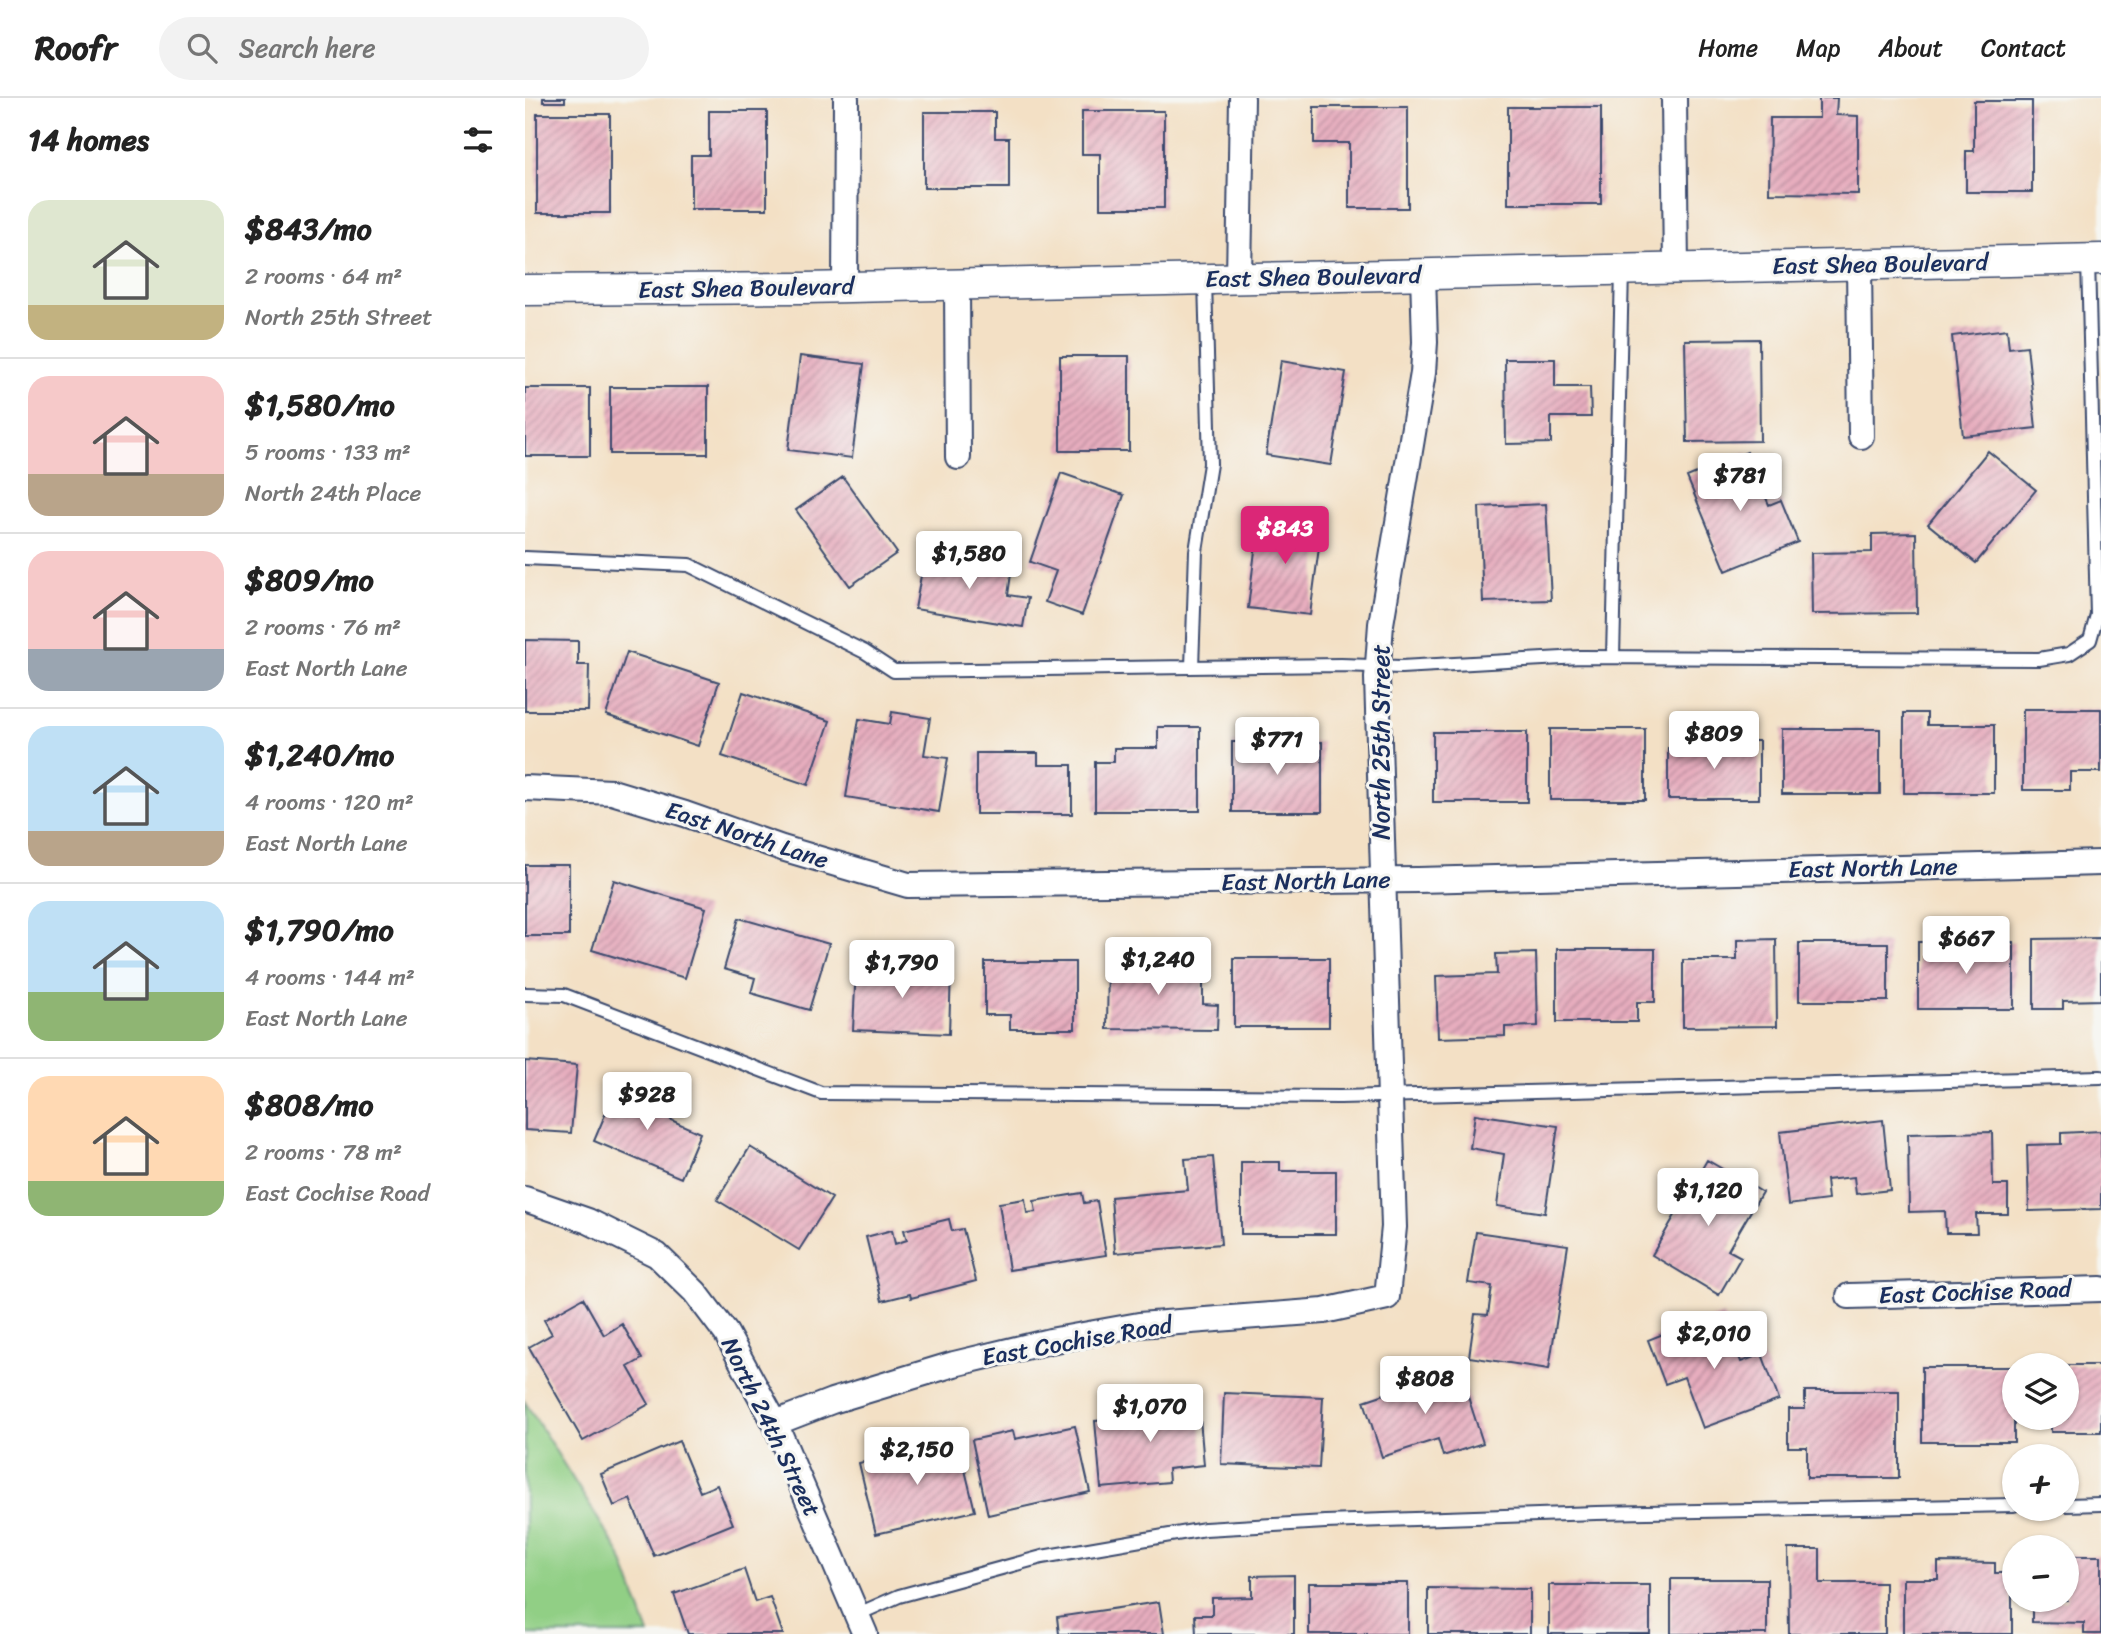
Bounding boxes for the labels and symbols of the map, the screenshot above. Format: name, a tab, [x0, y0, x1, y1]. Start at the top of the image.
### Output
street label: East Shea Boulevard	[1772, 241, 1991, 287]
street label: East Shea Boulevard	[1205, 254, 1424, 300]
street label: East Shea Boulevard	[638, 265, 857, 311]
pin: $781	[1699, 454, 1781, 513]
pin: $843	[1244, 506, 1326, 566]
pin: $1,580	[912, 532, 1026, 591]
street label: North 25th Street	[1360, 644, 1402, 840]
pin: $809	[1673, 712, 1755, 771]
pin: $771	[1236, 718, 1318, 777]
street label: East North Lane	[660, 789, 834, 881]
street label: East North Lane	[1788, 846, 1958, 890]
street label: East North Lane	[1221, 859, 1391, 903]
pin: $667	[1925, 916, 2007, 976]
pin: $1,240	[1101, 937, 1215, 997]
pin: $1,790	[845, 940, 959, 1000]
pin: $928	[606, 1072, 688, 1132]
pin: $1,120	[1651, 1168, 1765, 1228]
street label: East Cochise Road	[1878, 1268, 2073, 1316]
street label: East Cochise Road	[979, 1303, 1177, 1378]
pin: $2,010	[1657, 1312, 1771, 1371]
street label: North 24th Street	[709, 1330, 833, 1524]
pin: $808	[1384, 1356, 1466, 1416]
pin: $1,070	[1093, 1384, 1207, 1444]
pin: $2,150	[860, 1428, 974, 1487]

